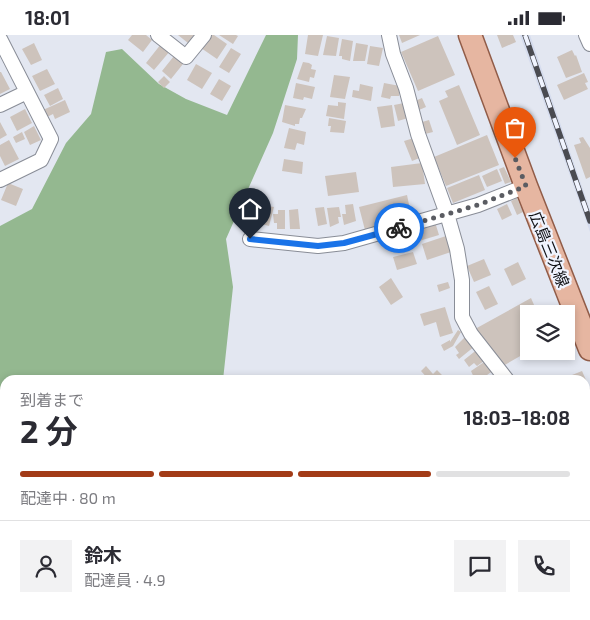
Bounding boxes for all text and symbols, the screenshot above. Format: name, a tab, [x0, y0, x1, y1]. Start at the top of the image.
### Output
text: 18:01	[25, 6, 70, 29]
pin	[494, 107, 536, 158]
icon: bag	[501, 114, 529, 142]
pin	[229, 188, 271, 239]
icon: home	[236, 195, 264, 223]
courier	[374, 203, 424, 253]
street label: 広島三次線	[526, 208, 574, 290]
icon: bike	[385, 214, 413, 242]
map controls	[520, 305, 575, 360]
button: layers	[520, 305, 575, 360]
text: 到着まで	[20, 390, 84, 409]
text: 18:03–18:08	[464, 406, 570, 429]
text: 2 分	[20, 411, 78, 449]
text: 配達中 · 80 m	[20, 488, 116, 507]
button: person	[20, 540, 72, 592]
button: chat	[454, 540, 506, 592]
button: phone	[518, 540, 570, 592]
text: 鈴木	[84, 543, 122, 566]
text: 配達員 · 4.9	[84, 570, 166, 589]

